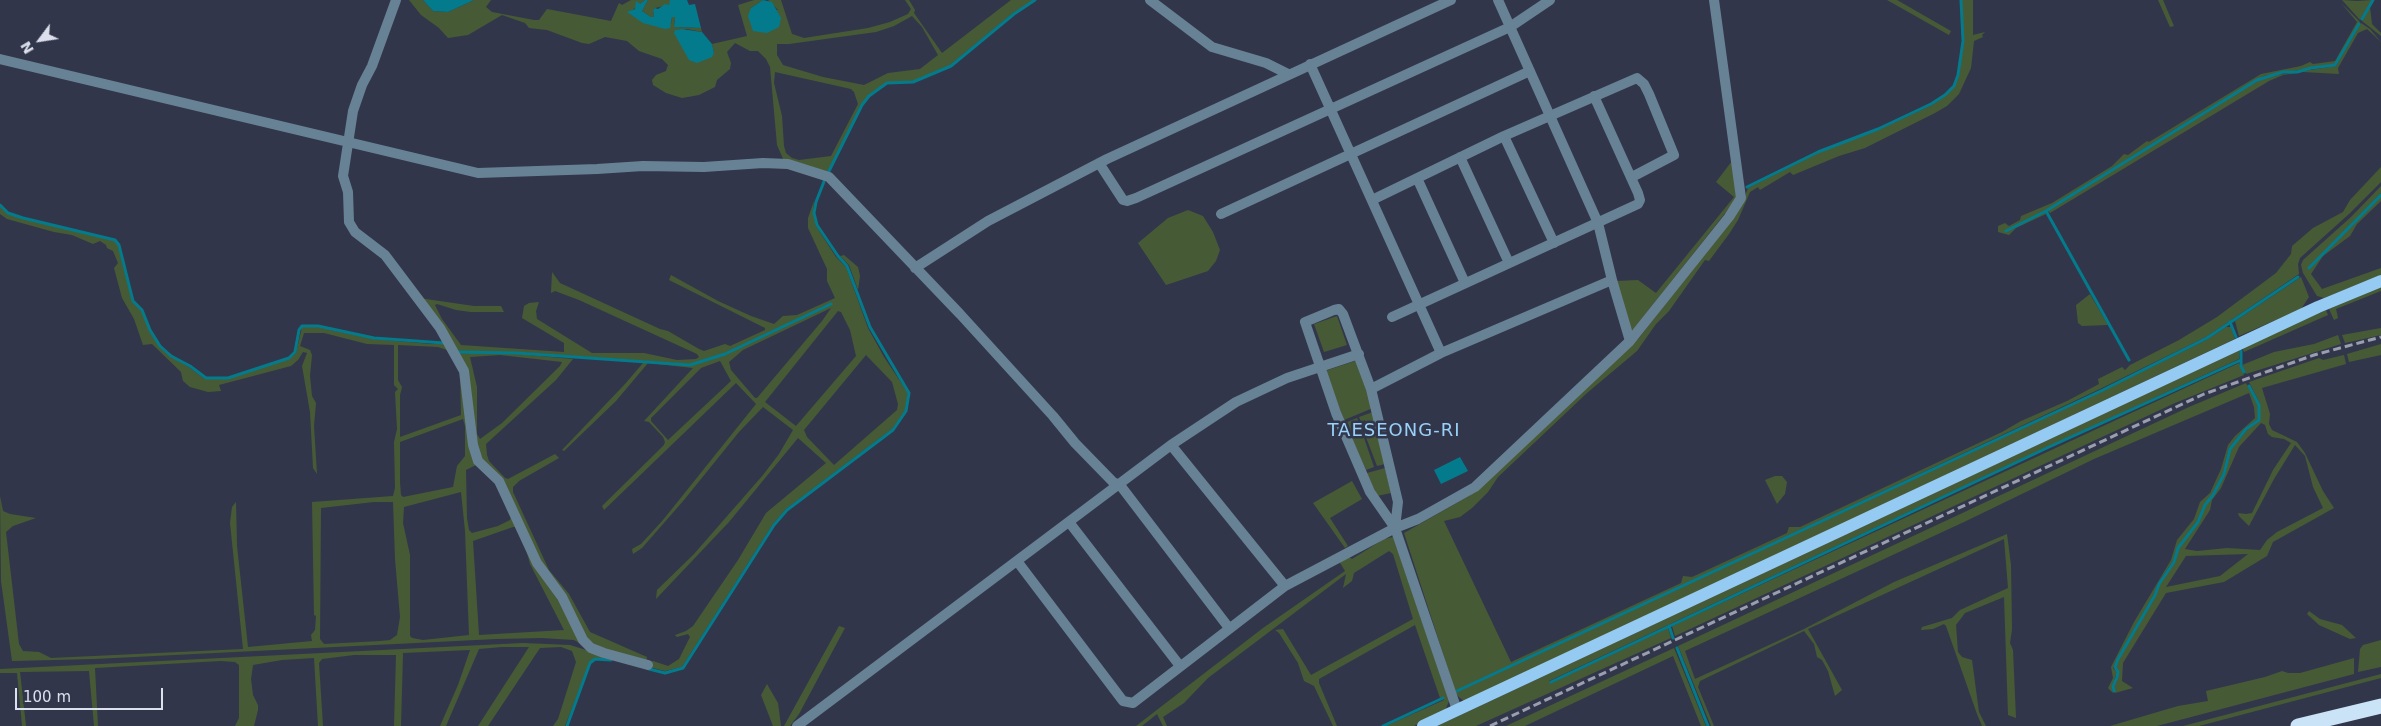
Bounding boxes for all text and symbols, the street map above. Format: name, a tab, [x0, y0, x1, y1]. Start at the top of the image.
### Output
north arrow	[15, 15, 65, 65]
text: N	[17, 39, 37, 57]
district label: TAESEONG-RI	[1326, 420, 1462, 442]
scale bar	[18, 678, 165, 710]
text: 100 m	[23, 688, 71, 706]

